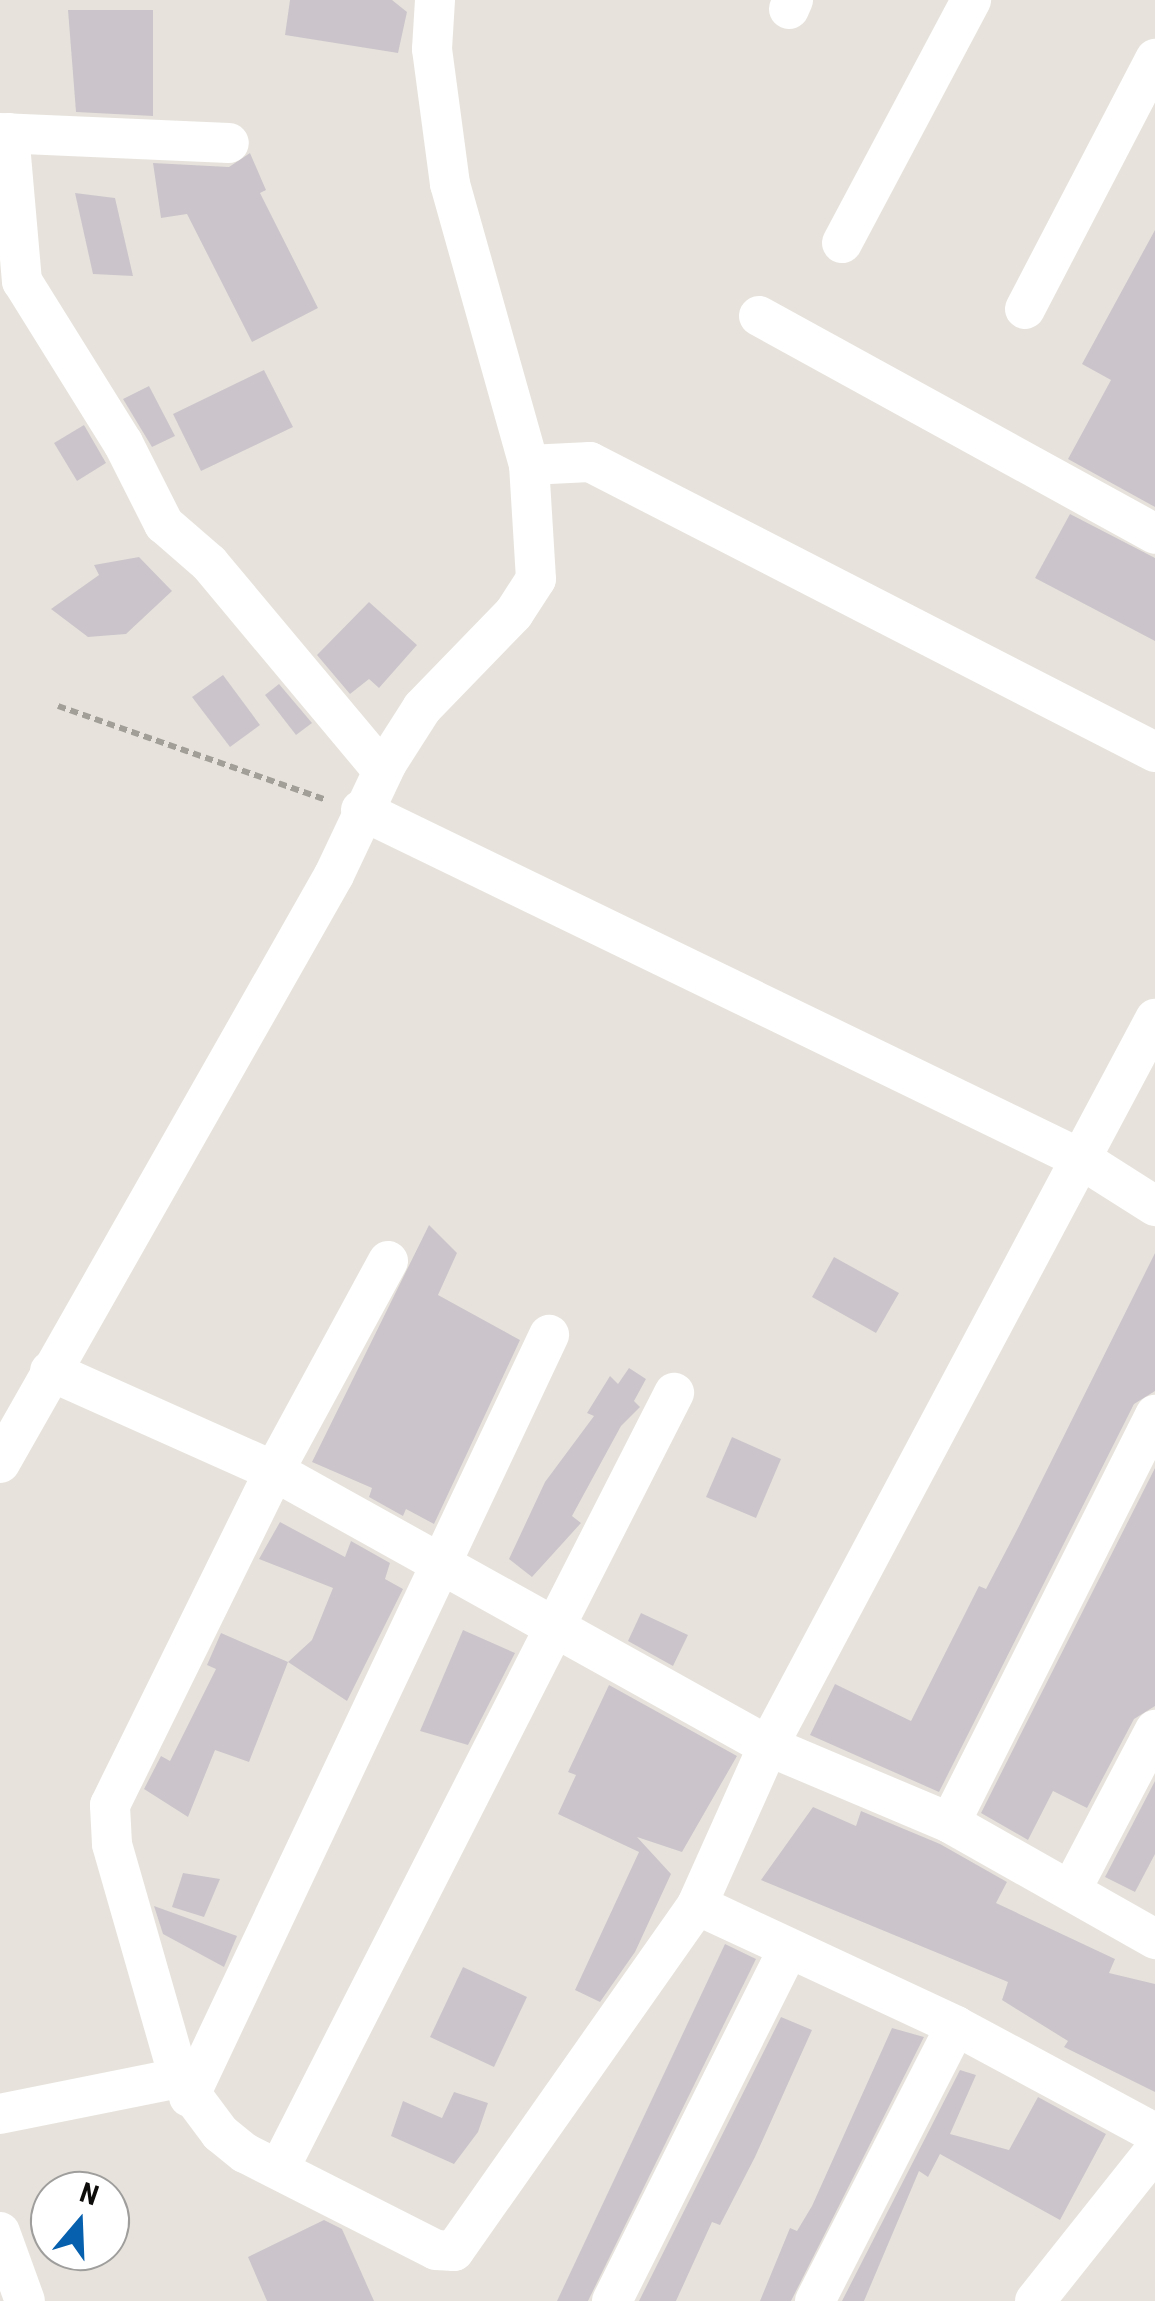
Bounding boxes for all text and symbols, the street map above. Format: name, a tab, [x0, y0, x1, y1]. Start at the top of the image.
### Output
north arrow	[30, 2171, 130, 2271]
text: N	[76, 2176, 103, 2212]

